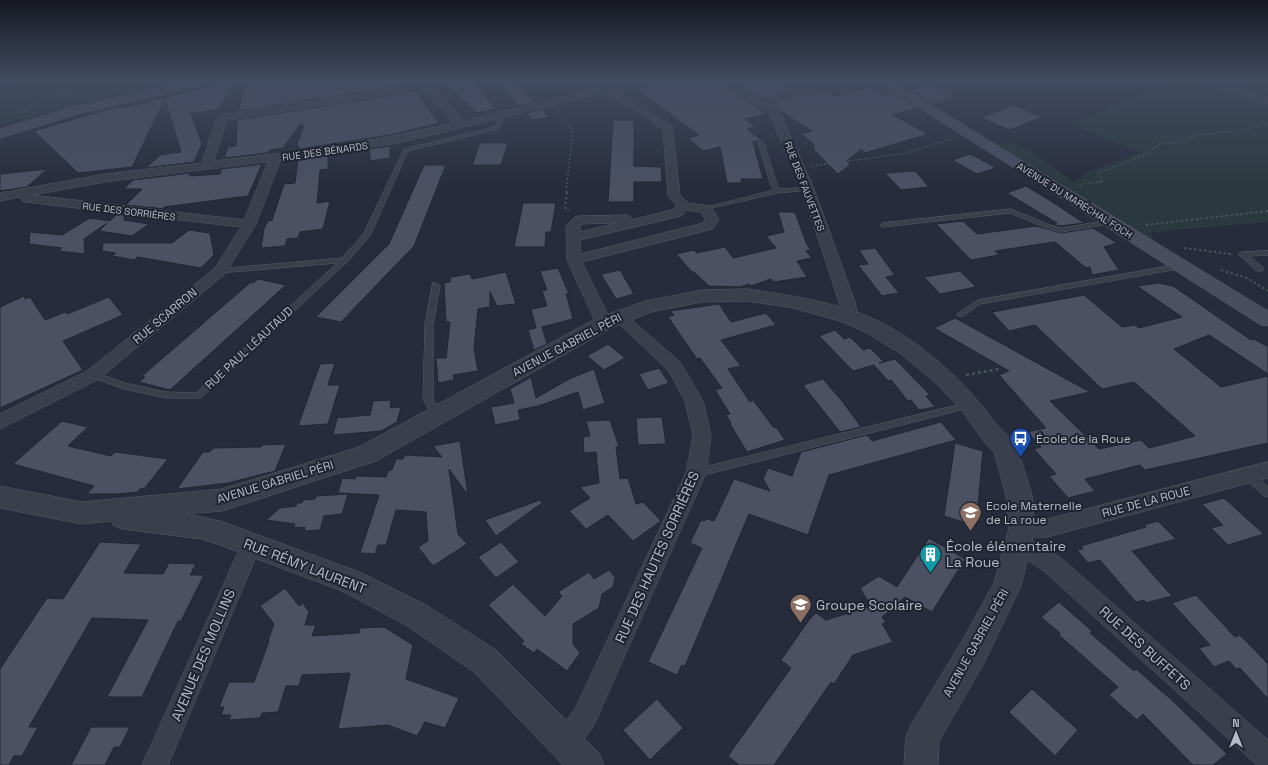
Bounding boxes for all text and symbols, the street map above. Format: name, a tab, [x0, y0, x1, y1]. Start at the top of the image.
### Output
street label: RUE DES BÉNARDS	[281, 139, 369, 164]
street label: RUE DES FAUVETTES	[781, 139, 828, 233]
street label: AVENUE DU MARÉCHAL FOCH	[1015, 159, 1135, 241]
street label: RUE DES SORRIÈRES	[82, 199, 176, 224]
street label: RUE SCARRON	[130, 284, 200, 348]
street label: RUE PAUL LÉAUTAUD	[202, 303, 296, 393]
street label: AVENUE GABRIEL PÉRI	[510, 309, 624, 381]
bus stop icon: École de la Roue	[1007, 426, 1033, 459]
place label: École de la Roue	[1036, 431, 1131, 447]
street label: AVENUE GABRIEL PÉRI	[215, 457, 335, 507]
street label: RUE DES HAUTES SORRIÈRES	[611, 468, 703, 646]
street label: RUE DE LA ROUE	[1100, 482, 1192, 521]
place label: Ecole Maternelle de La roue	[986, 498, 1082, 528]
school or university icon: Ecole Maternelle de La roue	[957, 500, 983, 533]
street label: RUE RÉMY LAURENT	[241, 534, 369, 598]
place label: École élémentaire La Roue	[946, 537, 1066, 571]
building icon: École élémentaire La Roue	[917, 541, 943, 574]
street label: AVENUE DES MOLLINS	[167, 586, 239, 724]
street label: AVENUE GABRIEL PÉRI	[940, 586, 1012, 700]
school or university icon: Groupe Scolaire	[787, 592, 813, 625]
place label: Groupe Scolaire	[816, 596, 922, 614]
street label: RUE DES BUFFETS	[1095, 602, 1195, 694]
north arrow	[1216, 713, 1256, 753]
text: N	[1232, 716, 1240, 730]

